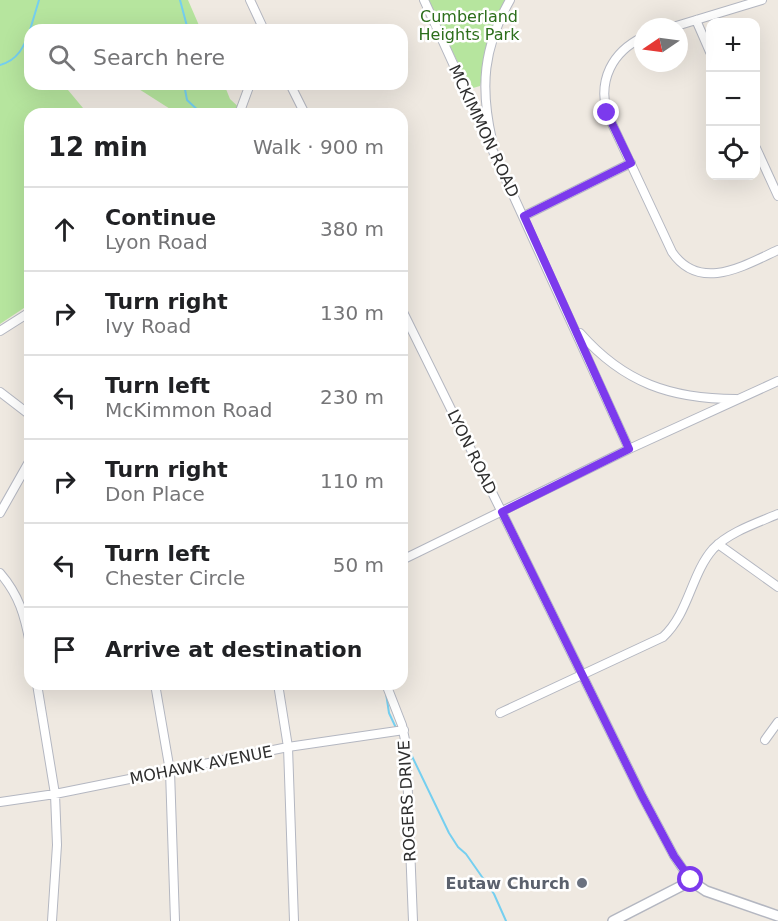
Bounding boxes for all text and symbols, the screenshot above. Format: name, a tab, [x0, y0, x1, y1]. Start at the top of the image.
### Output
park label: Cumberland Heights Park	[419, 7, 520, 44]
north arrow	[634, 18, 688, 72]
map controls	[706, 18, 760, 180]
button: +	[706, 18, 760, 72]
search box	[24, 24, 408, 90]
icon: search	[45, 41, 78, 74]
text: Search here	[93, 45, 225, 70]
street label: MCKIMMON ROAD	[445, 62, 523, 200]
button: −	[706, 72, 760, 126]
route end	[593, 99, 619, 125]
button: locate	[706, 126, 760, 180]
text: 12 min	[48, 132, 148, 162]
text: Walk · 900 m	[253, 135, 384, 159]
text: Continue	[105, 205, 216, 230]
icon: ahead	[48, 213, 81, 246]
text: 380 m	[320, 217, 384, 241]
text: Lyon Road	[105, 230, 208, 254]
text: Turn right	[105, 289, 228, 314]
icon: right	[48, 297, 81, 330]
text: 130 m	[320, 301, 384, 325]
text: Ivy Road	[105, 314, 191, 338]
text: Turn left	[105, 373, 210, 398]
icon: left	[48, 381, 81, 414]
text: 230 m	[320, 385, 384, 409]
text: McKimmon Road	[105, 398, 272, 422]
street label: LYON ROAD	[443, 406, 501, 498]
text: Turn right	[105, 457, 228, 482]
icon: right	[48, 465, 81, 498]
text: 110 m	[320, 469, 384, 493]
text: Don Place	[105, 482, 205, 506]
text: Turn left	[105, 541, 210, 566]
icon: left	[48, 549, 81, 582]
text: 50 m	[333, 553, 384, 577]
text: Chester Circle	[105, 566, 245, 590]
icon: arrive	[48, 633, 81, 666]
text: Arrive at destination	[105, 637, 362, 662]
street label: ROGERS DRIVE	[394, 740, 420, 862]
street label: MOHAWK AVENUE	[128, 742, 274, 788]
route start	[677, 866, 703, 892]
place label: Eutaw Church	[446, 874, 570, 893]
marker: Eutaw Church	[575, 876, 589, 890]

